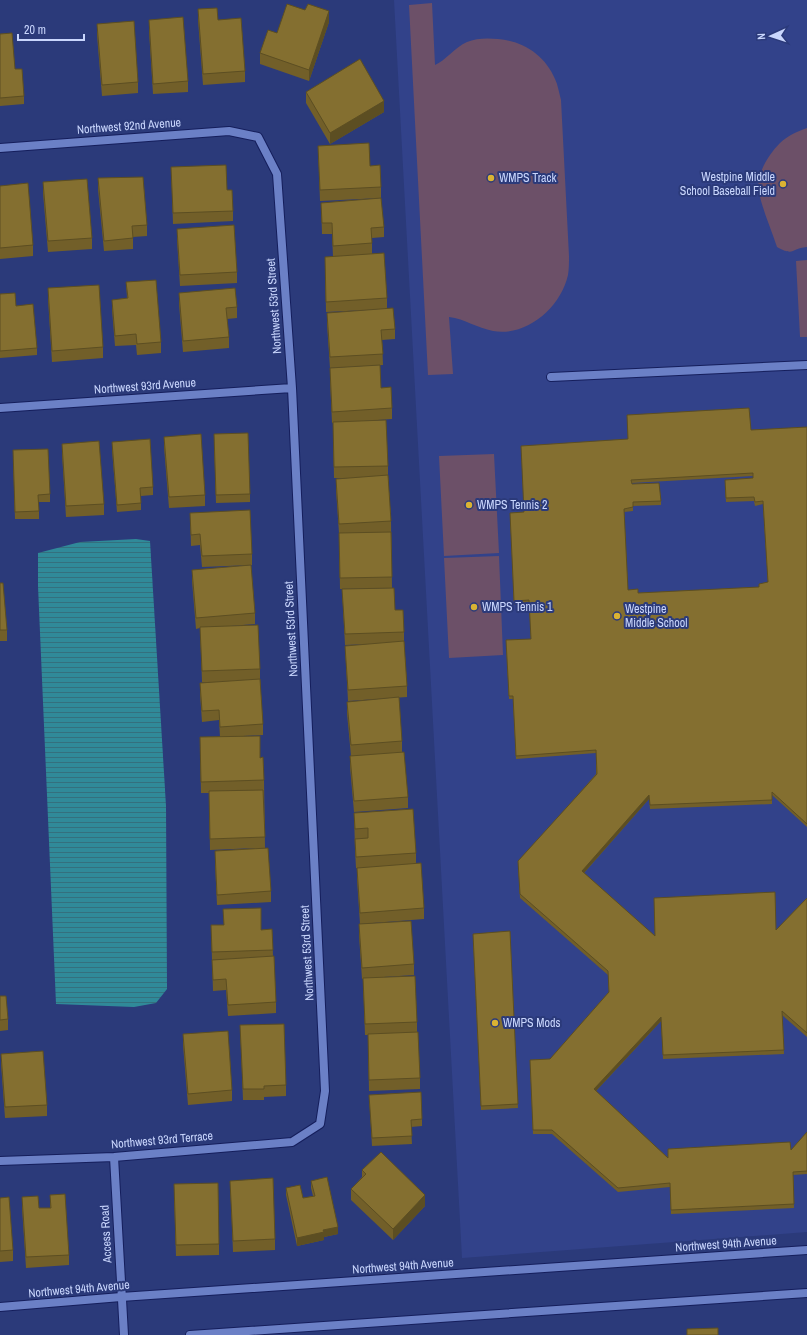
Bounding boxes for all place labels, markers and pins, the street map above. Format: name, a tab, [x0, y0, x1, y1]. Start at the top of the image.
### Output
place label: Westpine Middle School Baseball Field	[680, 169, 775, 199]
place label: WMPS Track	[499, 170, 557, 186]
marker: WMPS Track	[486, 173, 496, 183]
marker: Westpine Middle School Baseball Field	[778, 179, 788, 189]
place label: WMPS Tennis 2	[477, 497, 547, 513]
marker: WMPS Tennis 2	[464, 500, 474, 510]
place label: WMPS Tennis 1	[482, 599, 553, 615]
place label: Westpine Middle School	[625, 601, 687, 631]
marker: WMPS Tennis 1	[469, 602, 479, 612]
marker: Westpine Middle School	[612, 611, 622, 621]
place label: WMPS Mods	[503, 1015, 560, 1031]
marker: WMPS Mods	[490, 1018, 500, 1028]

